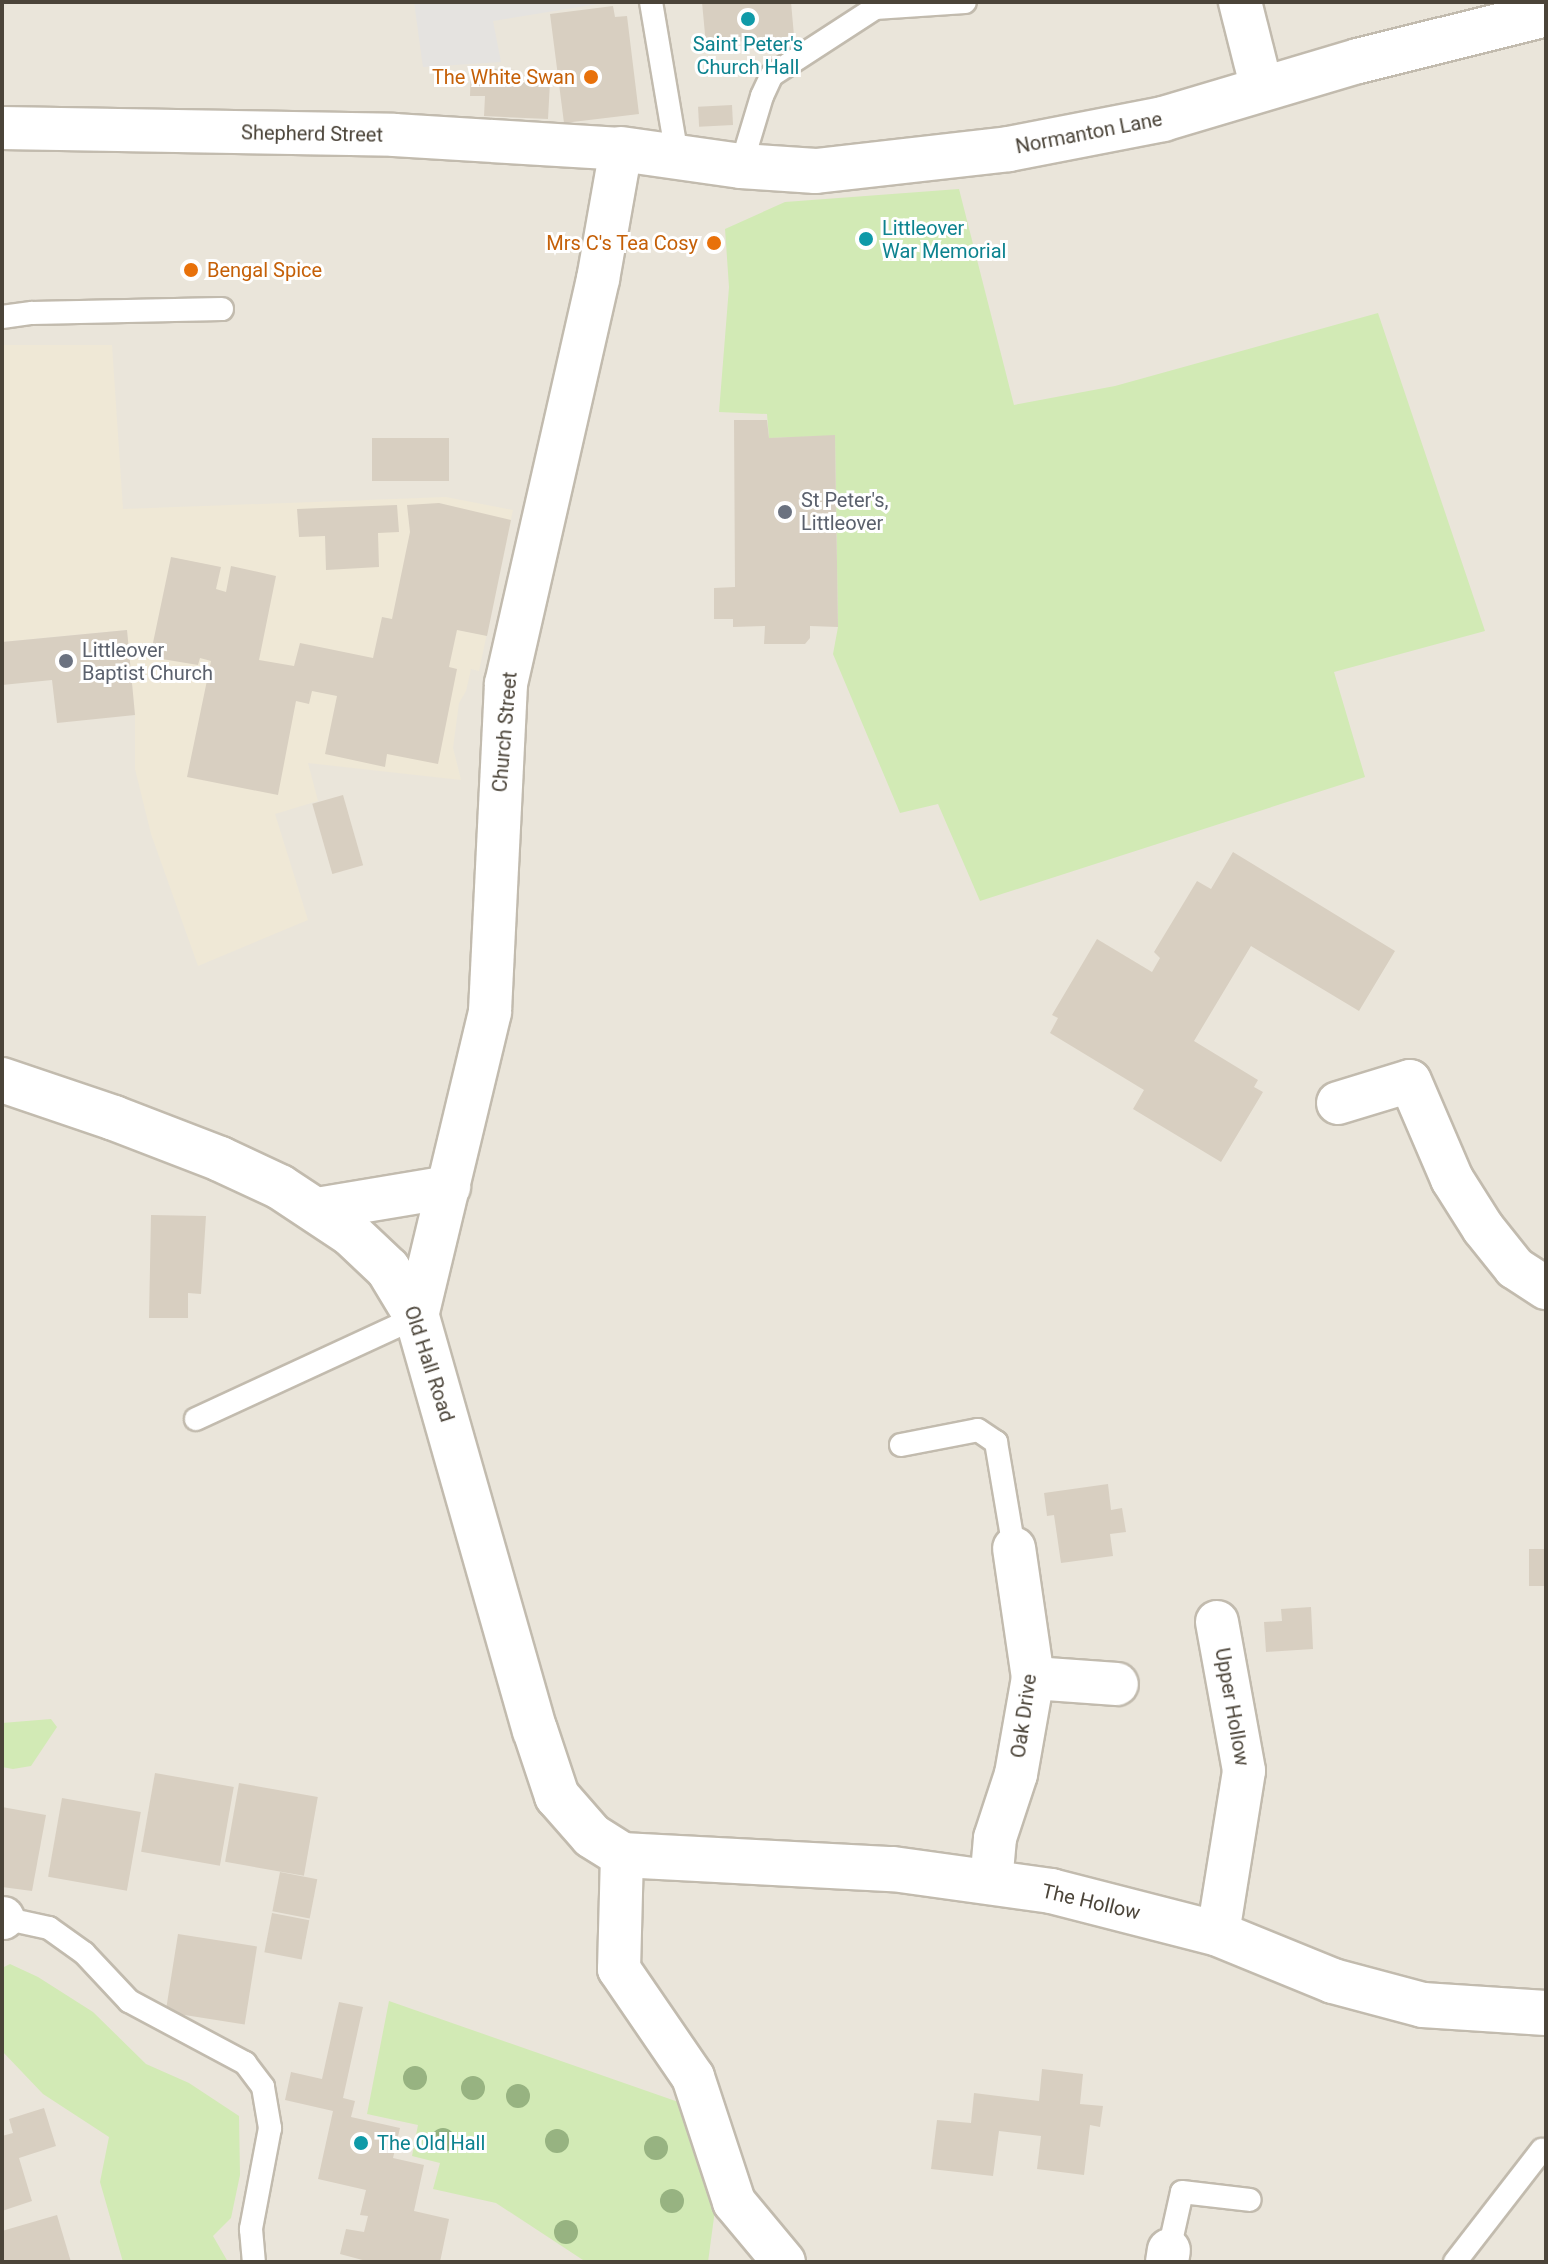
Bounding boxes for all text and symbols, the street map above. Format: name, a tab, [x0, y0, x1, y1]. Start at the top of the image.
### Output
marker: Saint Peter's Church Hall	[739, 10, 757, 28]
place label: Saint Peter's Church Hall	[693, 32, 803, 79]
place label: The White Swan	[432, 65, 575, 89]
marker: The White Swan	[582, 68, 600, 86]
street label: Normanton Lane	[1014, 107, 1164, 159]
street label: Shepherd Street	[241, 121, 383, 147]
place label: Littleover War Memorial	[882, 216, 1006, 263]
marker: Littleover War Memorial	[857, 230, 875, 248]
place label: Mrs C's Tea Cosy	[546, 231, 698, 255]
marker: Mrs C's Tea Cosy	[705, 234, 723, 252]
place label: Bengal Spice	[207, 258, 322, 282]
marker: Bengal Spice	[182, 261, 200, 279]
place label: St Peter's, Littleover	[801, 488, 889, 535]
marker: St Peter's, Littleover	[776, 503, 794, 521]
place label: Littleover Baptist Church	[82, 638, 213, 685]
marker: Littleover Baptist Church	[57, 652, 75, 670]
street label: Church Street	[488, 671, 522, 793]
street label: Old Hall Road	[399, 1303, 459, 1425]
street label: Upper Hollow	[1210, 1646, 1254, 1768]
street label: Oak Drive	[1006, 1672, 1042, 1760]
street label: The Hollow	[1039, 1879, 1143, 1925]
place label: The Old Hall	[377, 2131, 485, 2155]
marker: The Old Hall	[352, 2134, 370, 2152]

